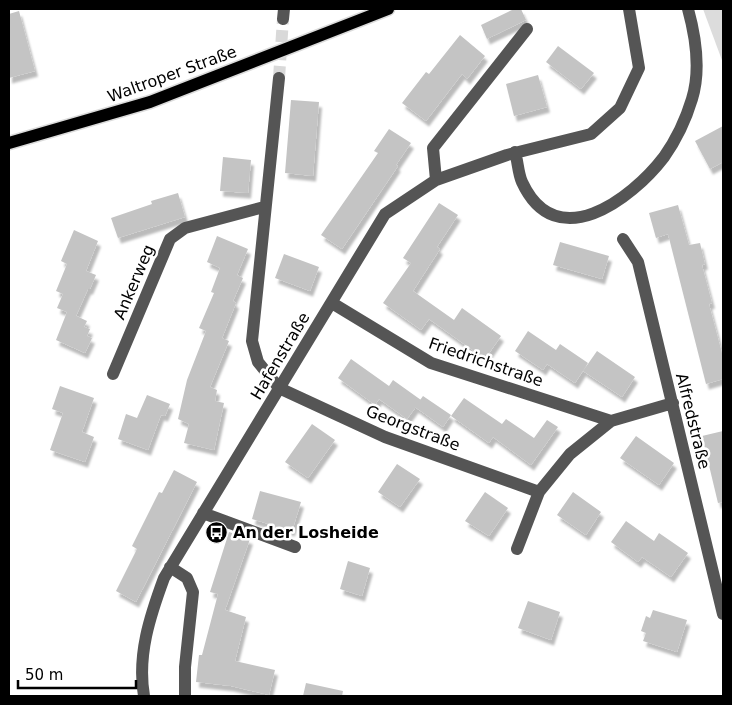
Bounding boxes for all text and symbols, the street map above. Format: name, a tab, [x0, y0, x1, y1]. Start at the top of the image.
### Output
street label: Waltroper Straße	[105, 42, 239, 106]
street label: Ankerweg	[110, 242, 158, 322]
street label: Hafenstraße	[247, 309, 313, 403]
street label: Friedrichstraße	[426, 333, 546, 391]
street label: Alfredstraße	[672, 371, 714, 471]
street label: Georgstraße	[363, 401, 463, 455]
bus stop icon: An der Losheide	[205, 520, 229, 544]
place label: An der Losheide	[233, 523, 379, 542]
scale bar	[18, 658, 135, 690]
text: 50 m	[25, 666, 63, 684]

